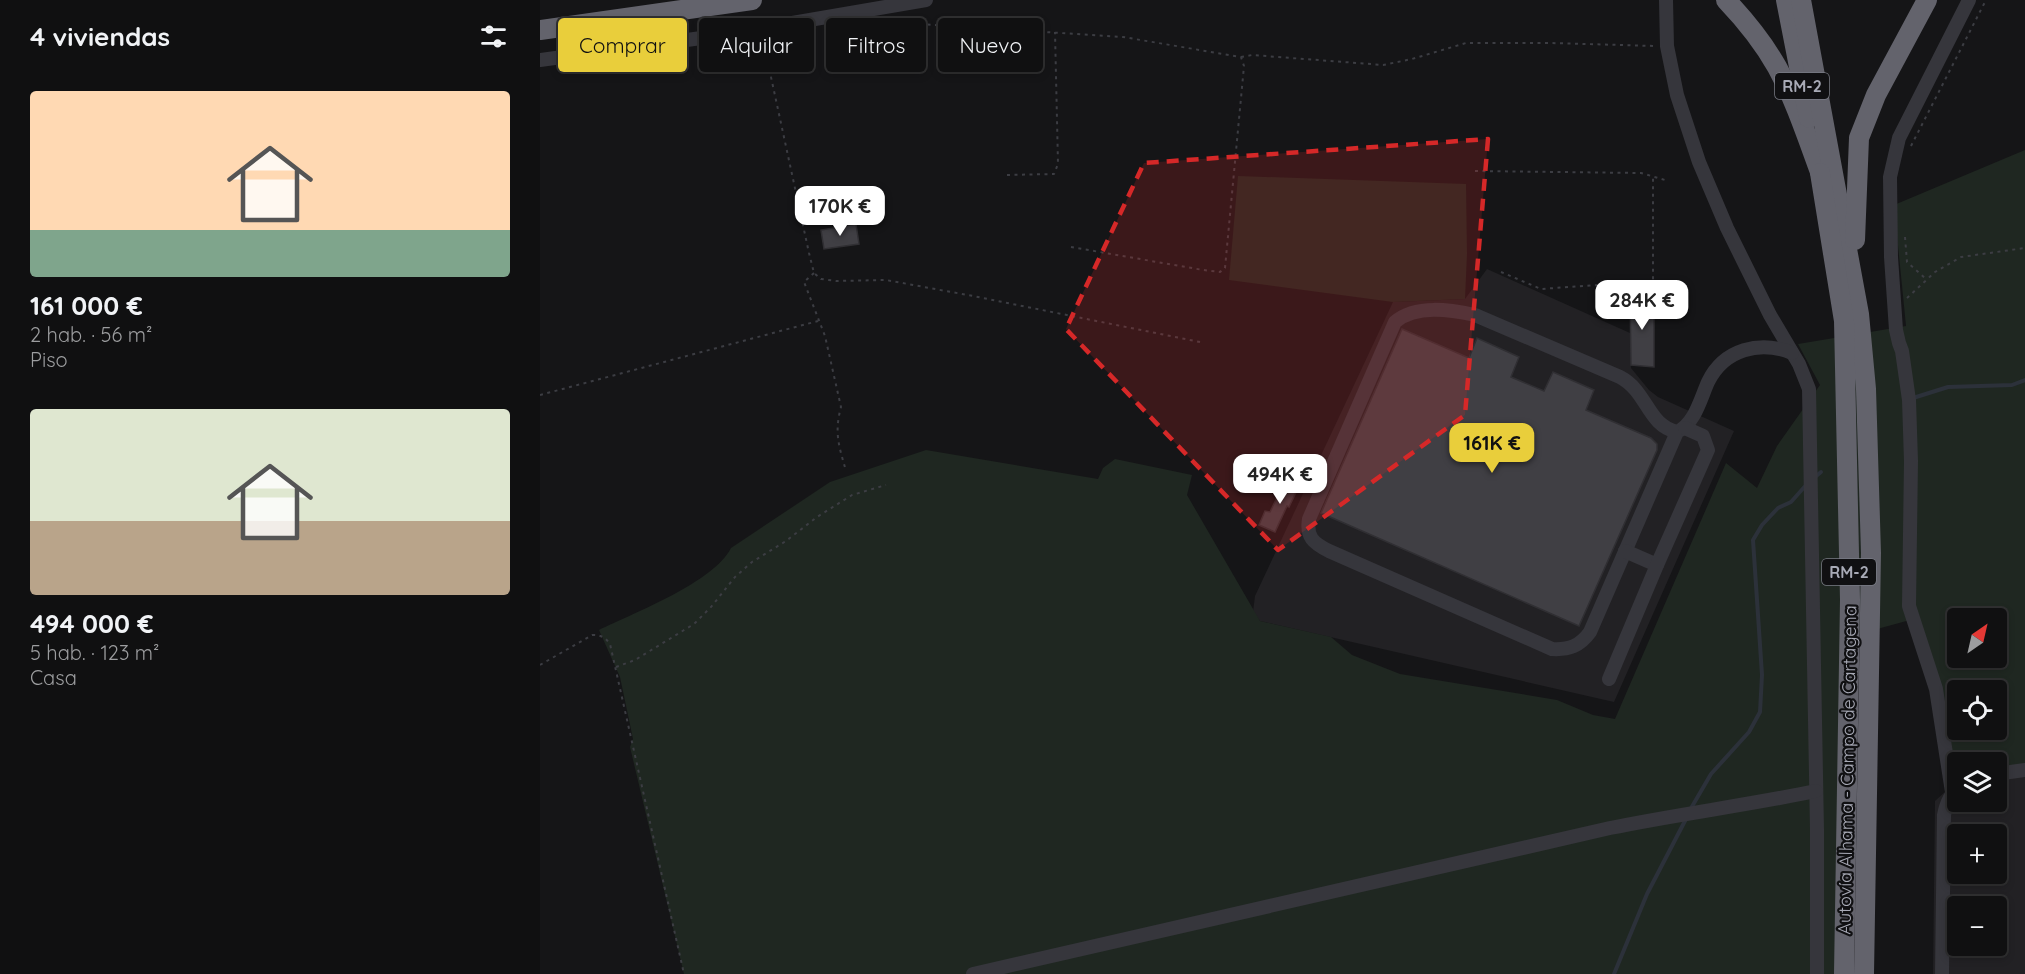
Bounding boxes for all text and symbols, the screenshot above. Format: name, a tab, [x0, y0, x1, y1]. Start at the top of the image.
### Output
chip: Comprar	[558, 18, 687, 72]
chip: Alquilar	[699, 18, 814, 72]
chip: Filtros	[826, 18, 926, 72]
chip: Nuevo	[938, 18, 1043, 72]
text: 4 viviendas	[30, 20, 170, 53]
icon: filters	[477, 20, 510, 53]
road number: RM-2	[1775, 73, 1829, 99]
icon: home	[216, 130, 324, 238]
pin: 170K €	[791, 186, 889, 237]
text: 170K €	[809, 193, 871, 218]
pin: 284K €	[1593, 280, 1691, 331]
text: 284K €	[1609, 287, 1675, 312]
text: 161 000 €	[30, 289, 143, 322]
text: 2 hab. · 56 m²	[30, 322, 152, 347]
text: Piso	[30, 347, 68, 372]
pin: 161K €	[1443, 423, 1541, 474]
text: 161K €	[1463, 430, 1521, 455]
icon: home	[216, 448, 324, 556]
pin: 494K €	[1231, 454, 1329, 505]
text: 494K €	[1247, 461, 1313, 486]
road number: RM-2	[1822, 559, 1876, 585]
street label: Autovía Alhama - Campo de Cartagena	[1833, 605, 1861, 935]
text: 494 000 €	[30, 607, 154, 640]
north arrow	[1947, 608, 2007, 668]
map controls	[1947, 608, 2007, 956]
text: 5 hab. · 123 m²	[30, 640, 159, 665]
text: Casa	[30, 665, 77, 690]
button: locate	[1947, 680, 2007, 740]
button: layers	[1947, 752, 2007, 812]
button: +	[1947, 824, 2007, 884]
button: −	[1947, 896, 2007, 956]

